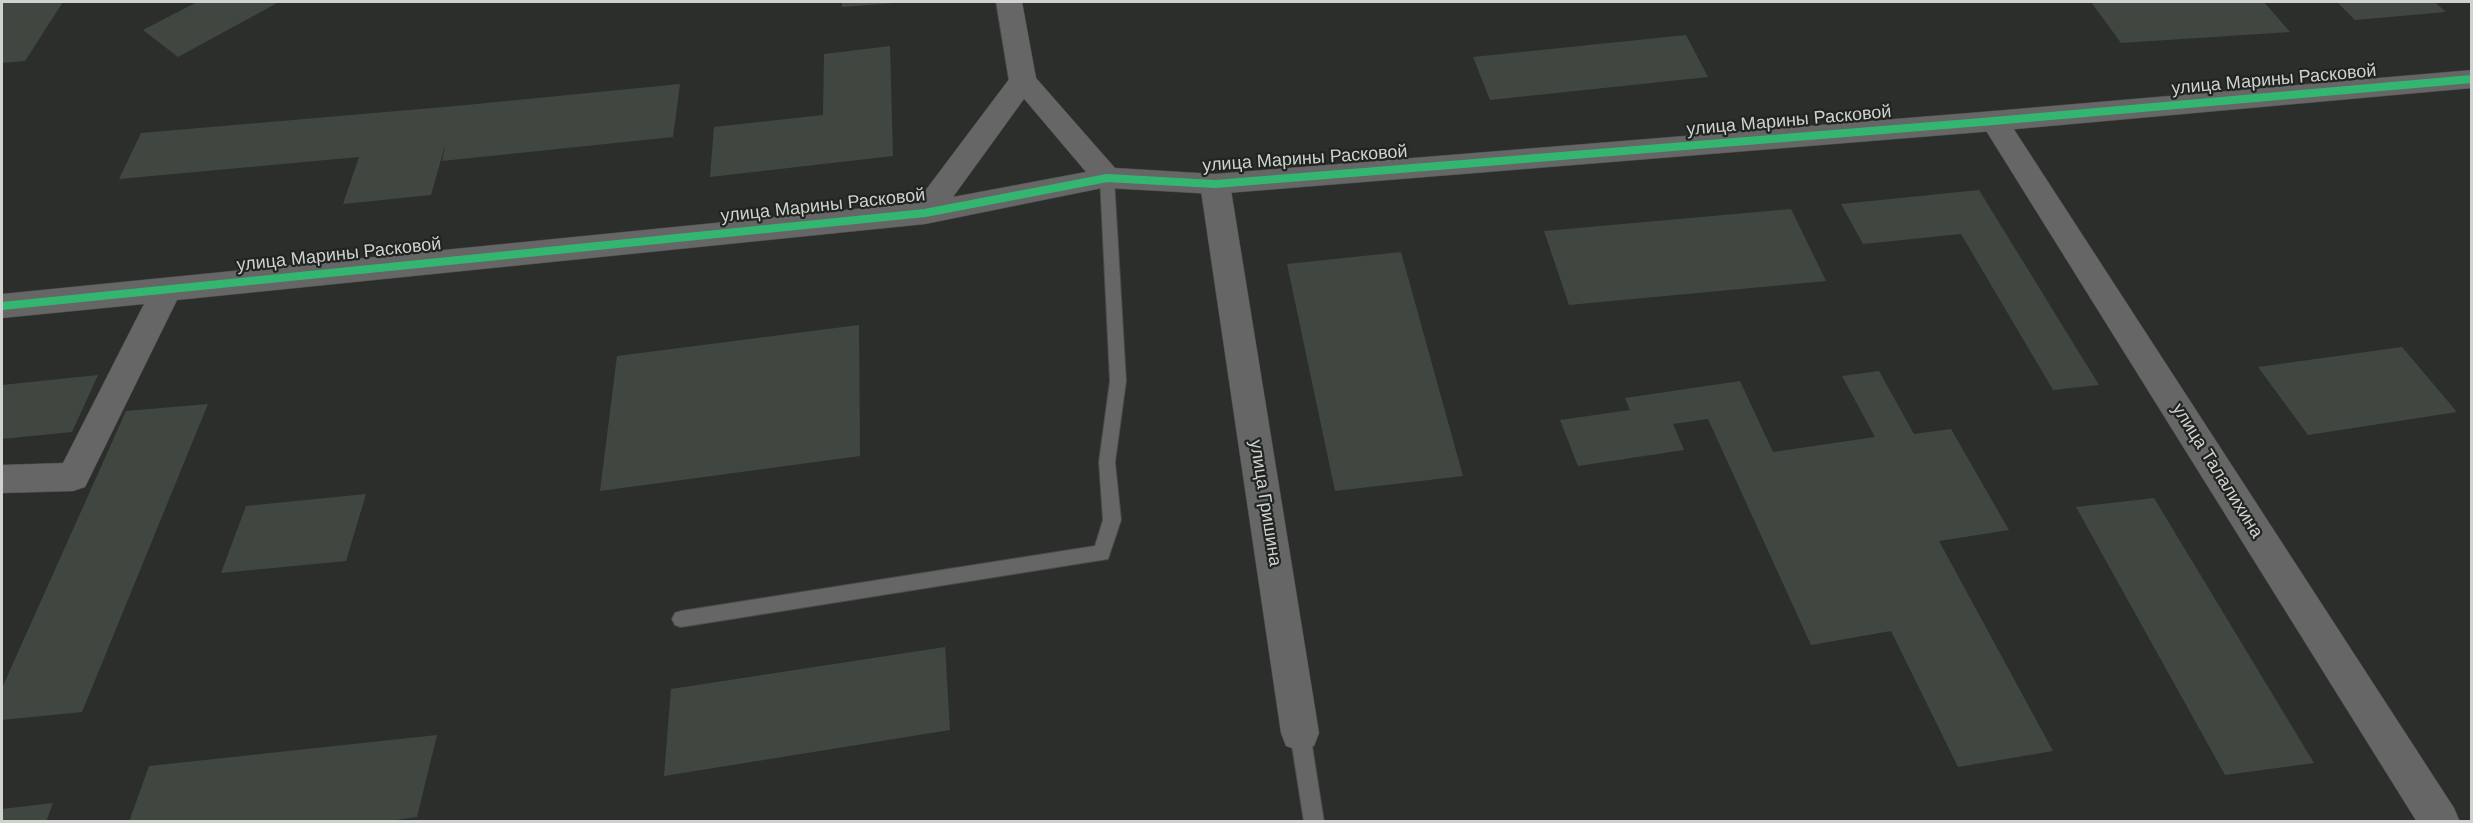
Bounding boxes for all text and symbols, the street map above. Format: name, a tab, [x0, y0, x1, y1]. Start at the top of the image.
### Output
street label: улица Марины Расковой	[2171, 60, 2377, 100]
street label: улица Марины Расковой	[1686, 101, 1892, 141]
street label: улица Марины Расковой	[1202, 141, 1408, 177]
street label: улица Марины Расковой	[720, 185, 926, 227]
street label: улица Марины Расковой	[236, 234, 442, 276]
street label: улица Талалихина	[2167, 400, 2267, 542]
street label: улица Гришина	[1244, 438, 1286, 568]

